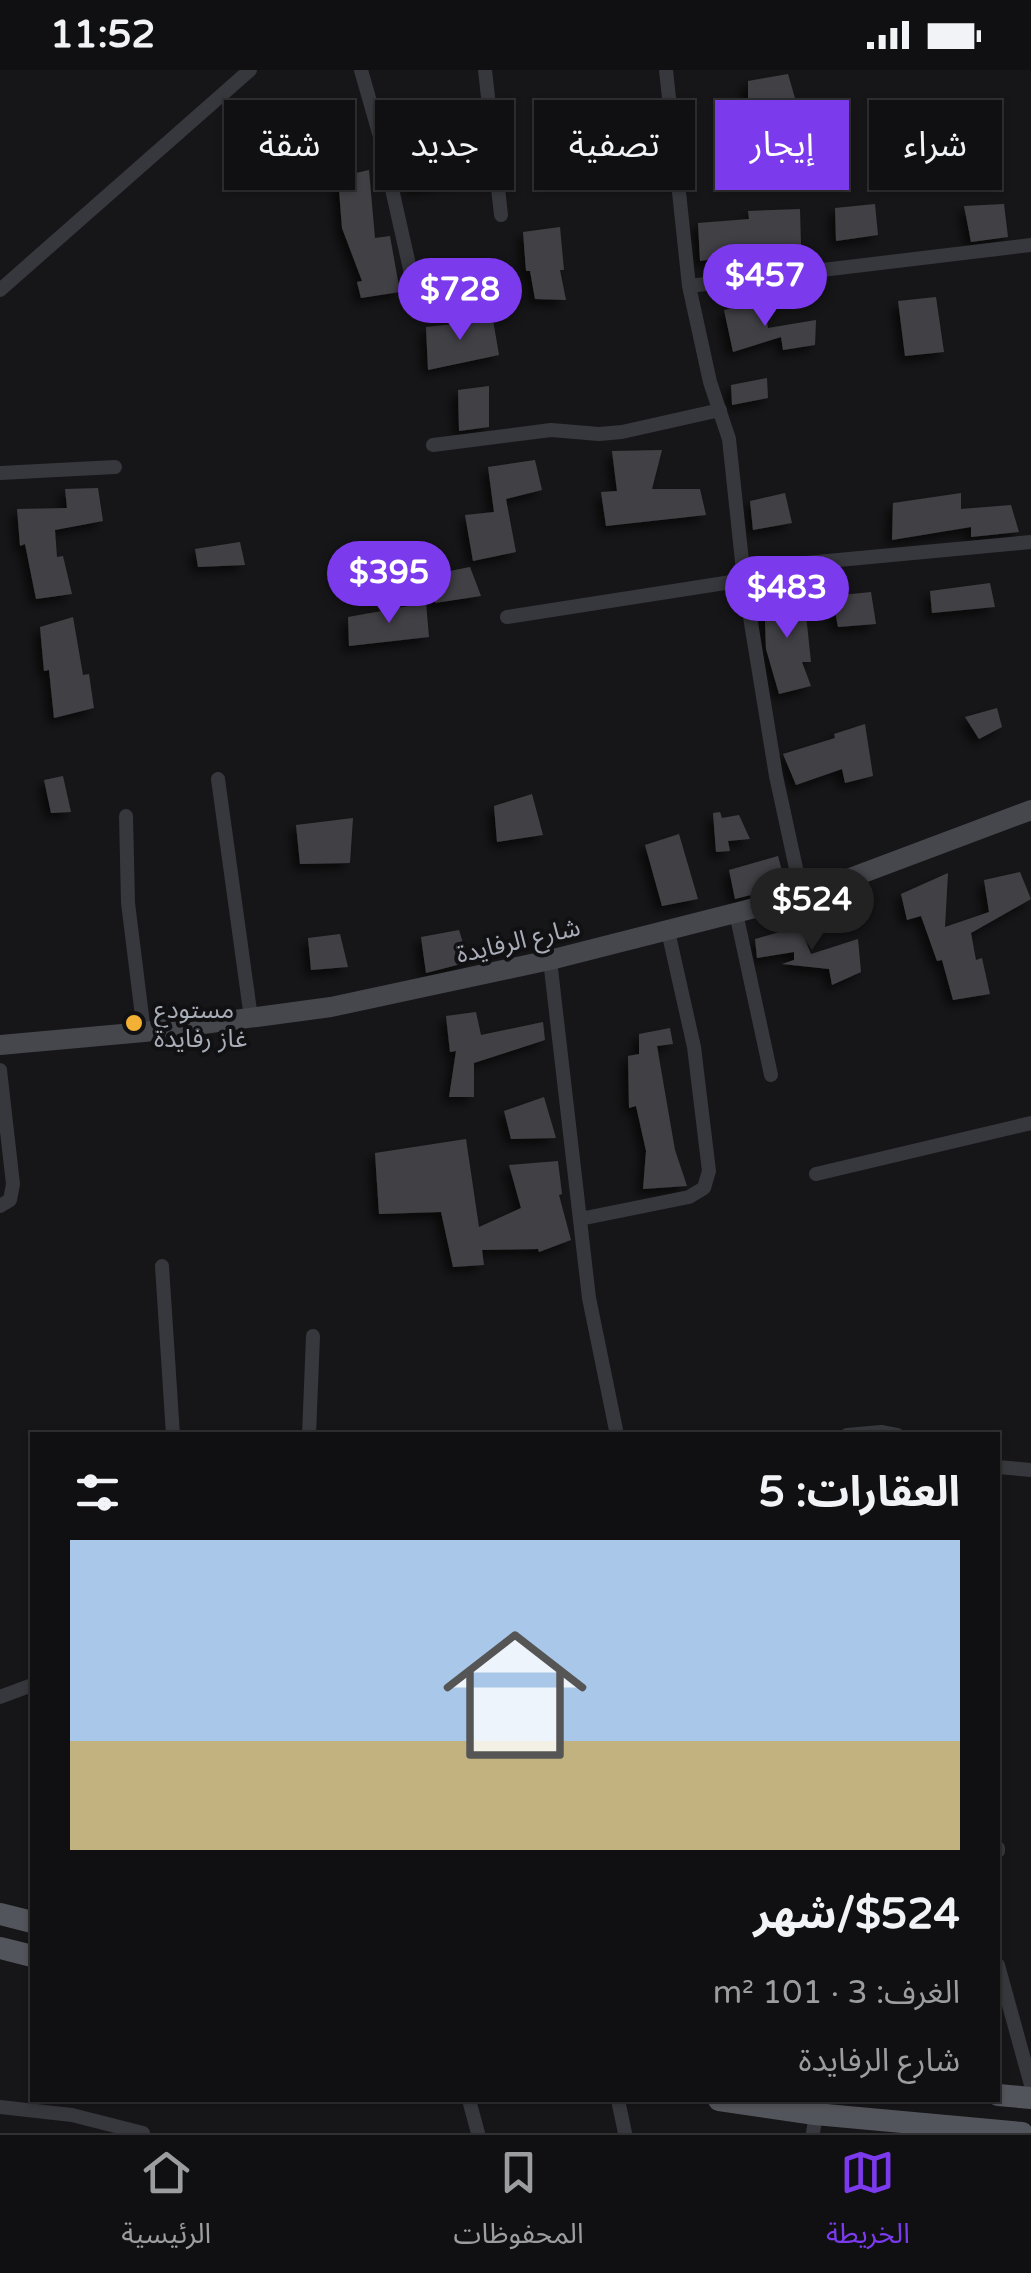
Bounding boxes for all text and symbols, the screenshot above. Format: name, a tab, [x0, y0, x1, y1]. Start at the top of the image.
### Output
text: 11:52	[50, 12, 155, 58]
chip: شقة	[224, 100, 355, 190]
chip: جديد	[375, 100, 514, 190]
chip: تصفية	[534, 100, 695, 190]
chip: إيجار	[715, 100, 849, 190]
chip: شراء	[869, 100, 1002, 190]
pin: $457	[706, 244, 824, 329]
text: $457	[725, 257, 805, 295]
pin: $728	[401, 258, 519, 343]
text: $728	[420, 271, 500, 309]
pin: $395	[330, 541, 448, 626]
text: $395	[349, 554, 429, 592]
pin: $483	[728, 556, 846, 641]
text: $483	[747, 569, 827, 607]
pin: $524	[753, 868, 871, 953]
text: $524	[772, 881, 852, 919]
street label: شارع الرفايدة	[453, 912, 584, 973]
place label: مستودع غاز رفايدة	[154, 995, 247, 1054]
marker: مستودع غاز رفايدة	[123, 1012, 145, 1034]
icon: filters	[70, 1465, 125, 1520]
text: العقارات: 5	[758, 1467, 960, 1518]
icon: home	[425, 1605, 605, 1785]
text: $524/شهر	[754, 1889, 960, 1940]
text: الغرف: 3 · 101 m²	[713, 1974, 960, 2012]
text: شارع الرفايدة	[798, 2042, 960, 2080]
tab: الرئيسية	[121, 2145, 211, 2264]
tab: المحفوظات	[454, 2145, 584, 2264]
tab: الخريطة	[826, 2145, 910, 2264]

